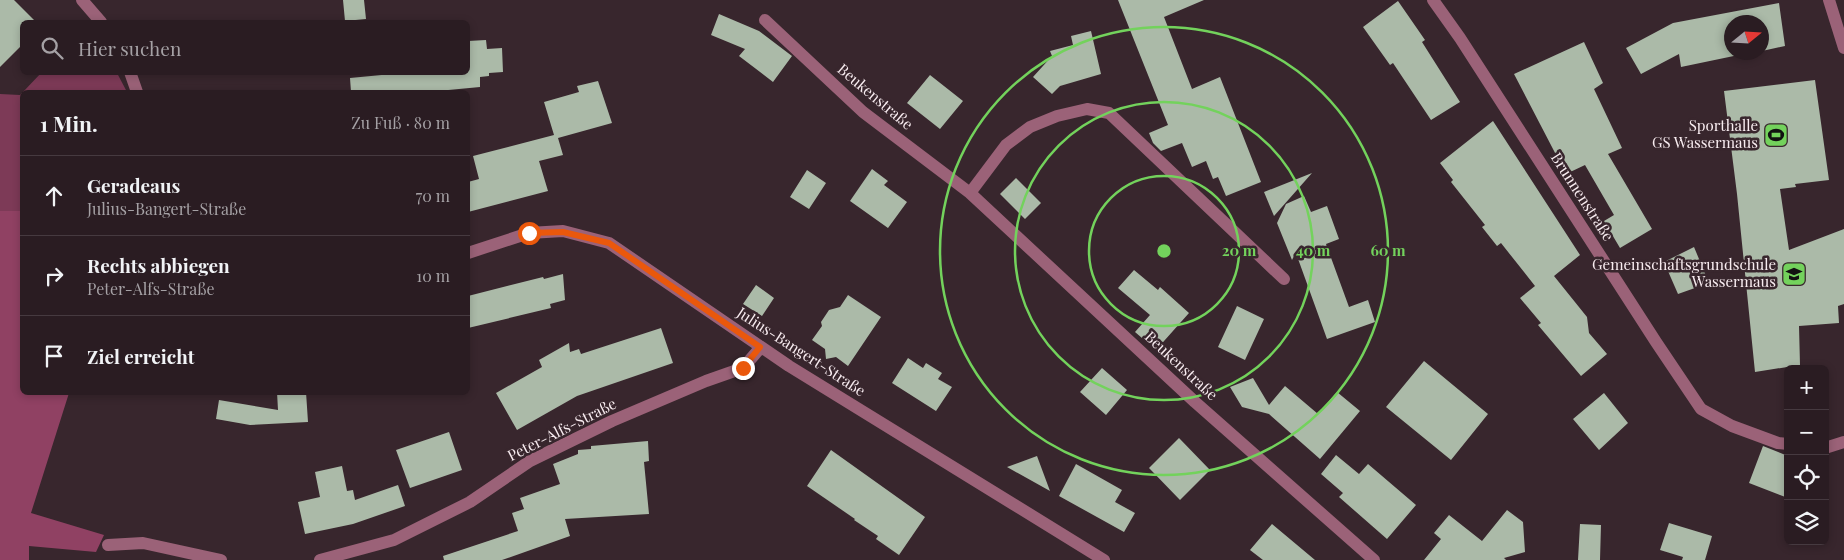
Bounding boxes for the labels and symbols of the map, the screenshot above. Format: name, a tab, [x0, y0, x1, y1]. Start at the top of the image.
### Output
north arrow	[1724, 15, 1769, 60]
street label: Beukenstraße	[834, 59, 918, 134]
place label: Sporthalle GS Wassermaus	[1652, 115, 1758, 152]
sports icon: Sporthalle GS Wassermaus	[1763, 122, 1789, 148]
street label: Brunnenstraße	[1547, 148, 1619, 245]
route start	[518, 222, 541, 245]
text: 20 m	[1222, 240, 1257, 260]
text: 40 m	[1296, 240, 1331, 260]
text: 60 m	[1370, 240, 1406, 260]
centre of rings	[1155, 242, 1173, 260]
place label: Gemeinschaftsgrundschule Wassermaus	[1592, 254, 1776, 291]
school or university icon: Gemeinschaftsgrundschule Wassermaus	[1781, 261, 1807, 287]
street label: Julius-Bangert-Straße	[733, 302, 870, 400]
street label: Beukenstraße	[1141, 326, 1222, 404]
route end	[732, 357, 755, 380]
street label: Peter-Alfs-Straße	[504, 393, 619, 465]

